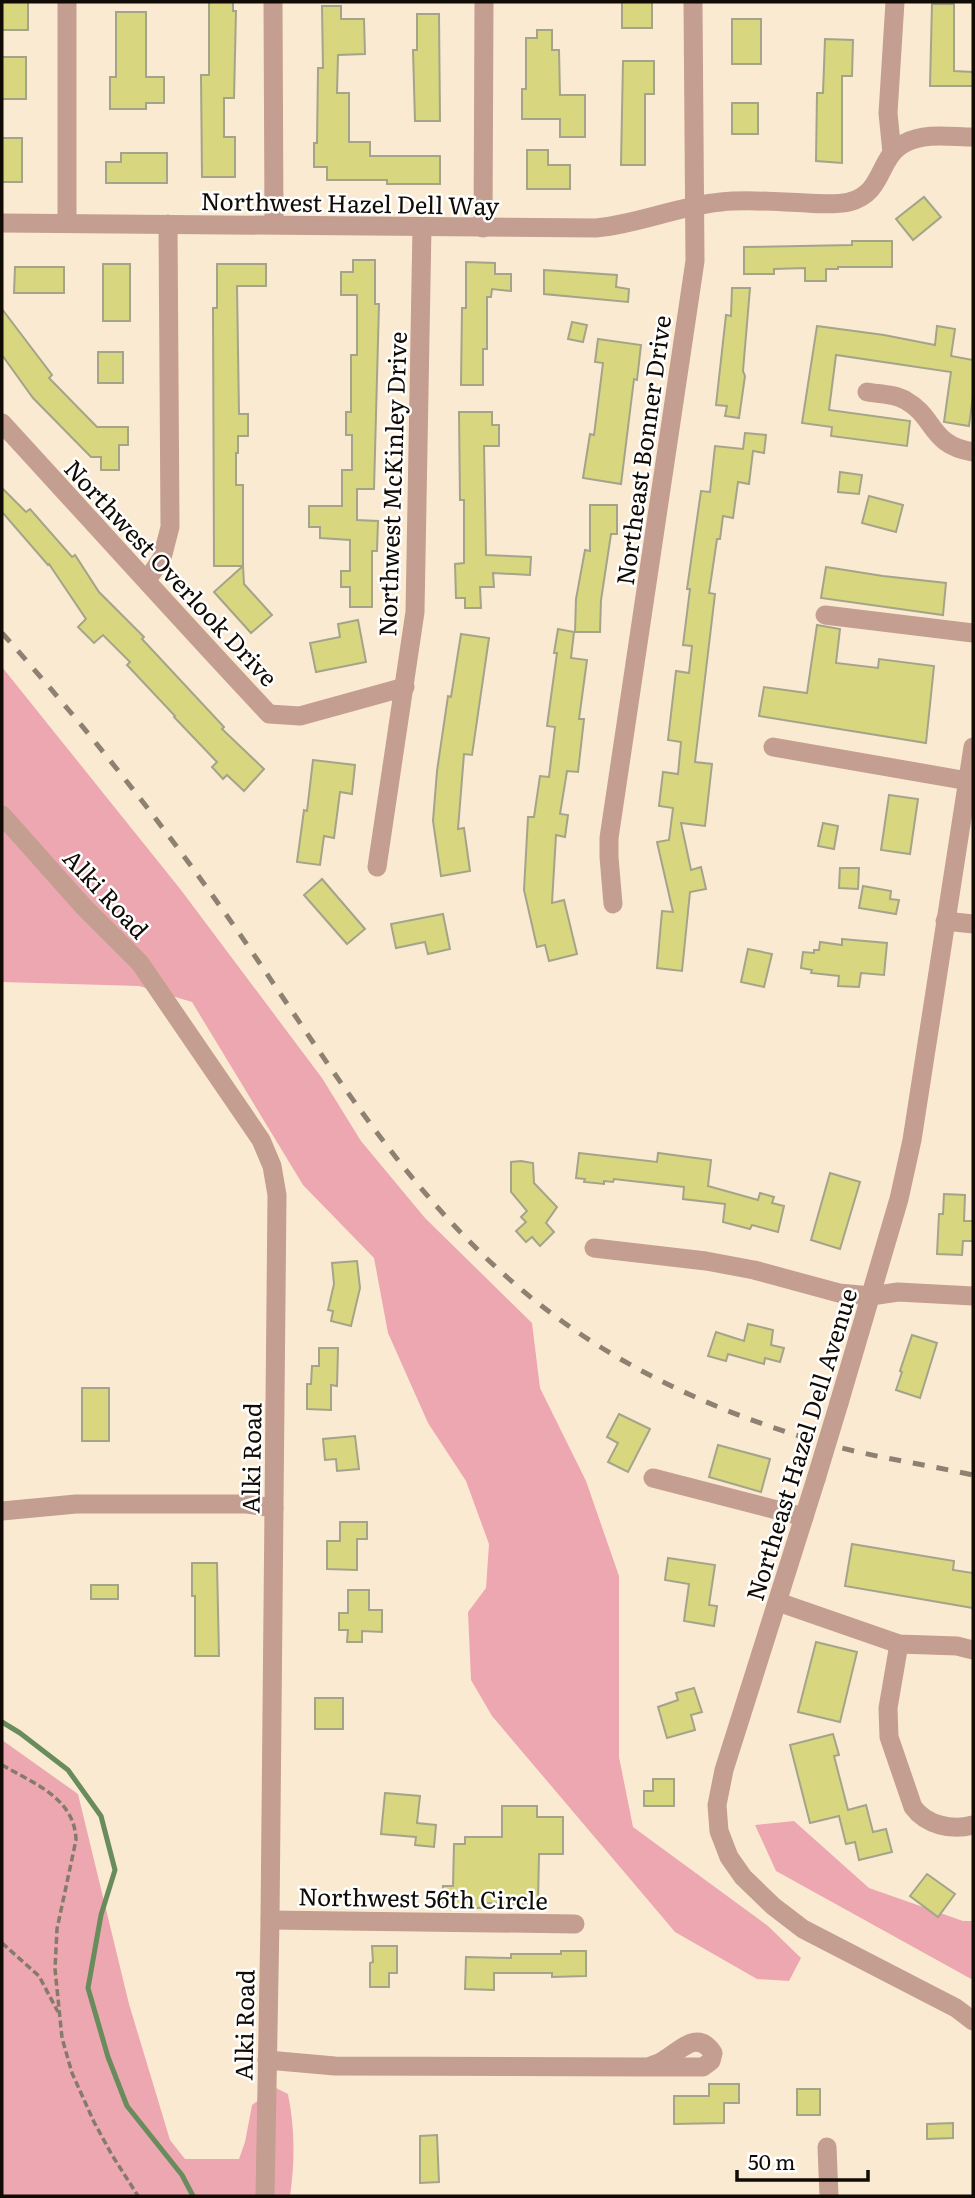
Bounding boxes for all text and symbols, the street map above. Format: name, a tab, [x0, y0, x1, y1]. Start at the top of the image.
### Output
street label: Northwest Hazel Dell Way	[200, 182, 500, 222]
street label: Northeast Bonner Drive	[606, 313, 678, 587]
street label: Northwest McKinley Drive	[368, 331, 414, 637]
street label: Northwest Overlook Drive	[57, 451, 287, 693]
street label: Alki Road	[56, 840, 158, 946]
street label: Northeast Hazel Dell Avenue	[736, 1283, 864, 1605]
street label: Alki Road	[232, 1402, 268, 1514]
street label: Northwest 56th Circle	[298, 1877, 548, 1917]
street label: Alki Road	[225, 1969, 261, 2081]
scale bar	[737, 2138, 868, 2182]
text: 50 m	[748, 2145, 795, 2176]

